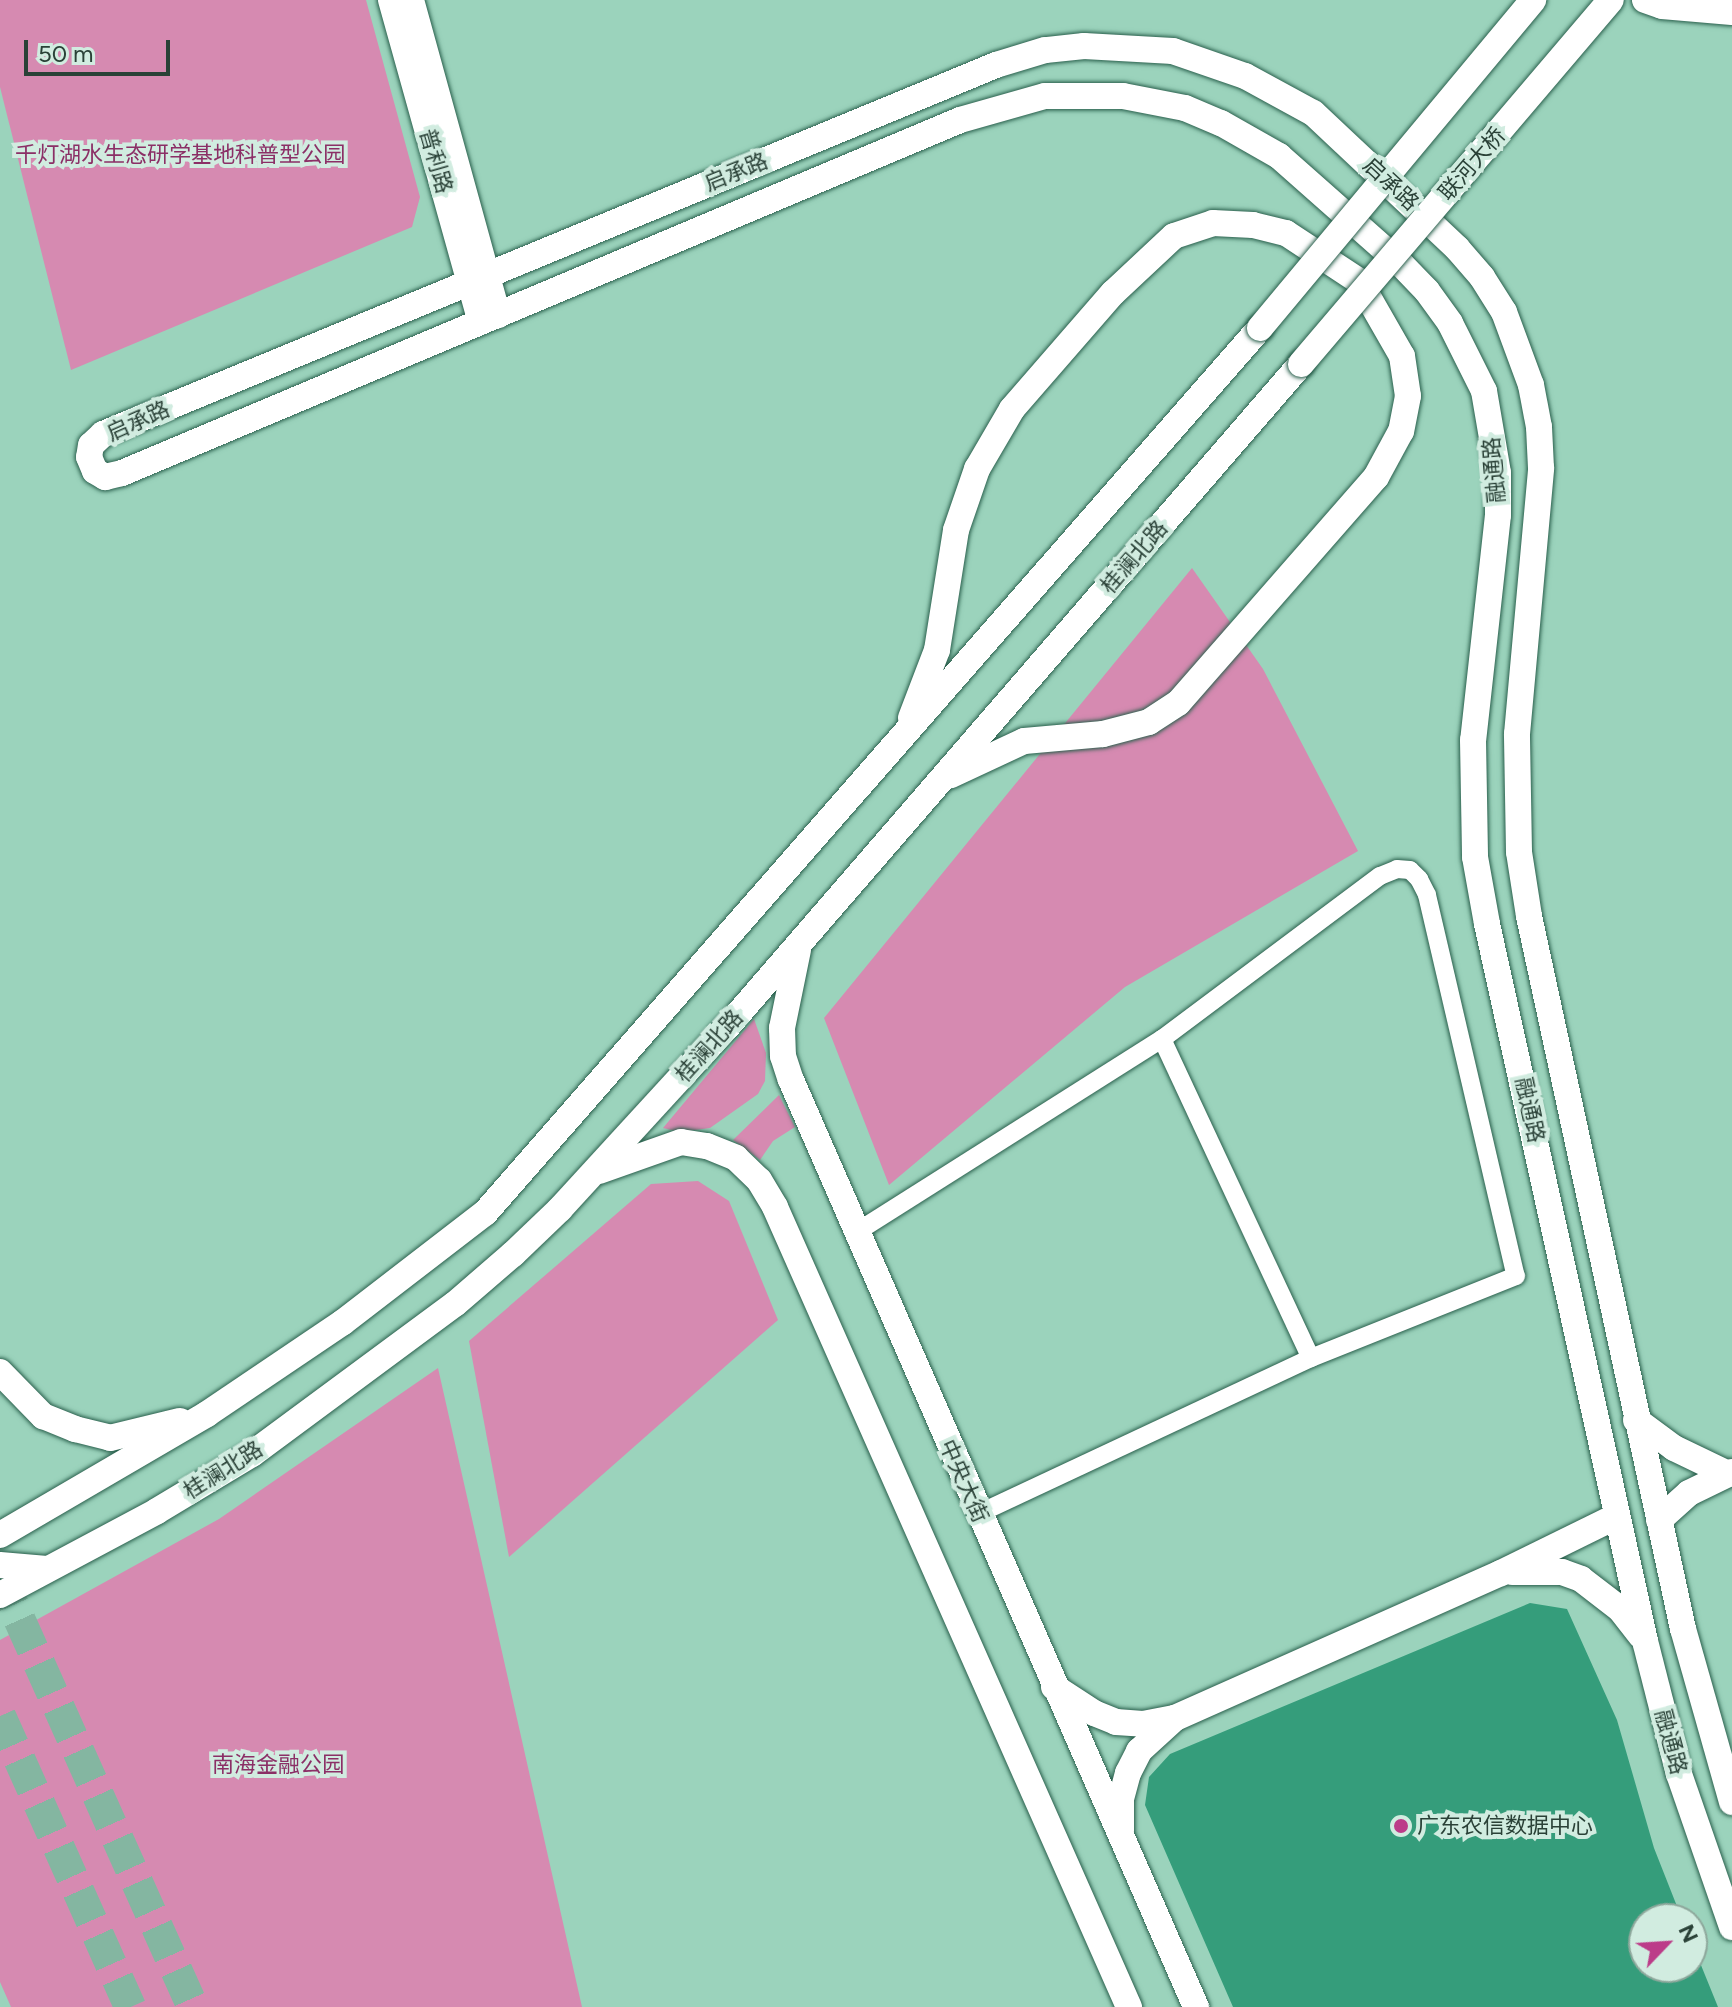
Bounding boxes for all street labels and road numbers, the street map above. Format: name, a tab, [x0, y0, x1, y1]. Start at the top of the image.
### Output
street label: 联河大桥	[1433, 122, 1511, 206]
street label: 普利路	[414, 126, 458, 196]
street label: 启承路	[700, 147, 772, 197]
street label: 启承路	[1358, 152, 1424, 216]
street label: 启承路	[102, 396, 174, 446]
street label: 融通路	[1478, 436, 1510, 504]
street label: 桂澜北路	[1095, 515, 1173, 599]
street label: 桂澜北路	[670, 1004, 748, 1088]
street label: 融通路	[1510, 1075, 1550, 1145]
street label: 桂澜北路	[179, 1435, 267, 1505]
street label: 中央大街	[934, 1435, 994, 1527]
street label: 融通路	[1650, 1707, 1692, 1777]

